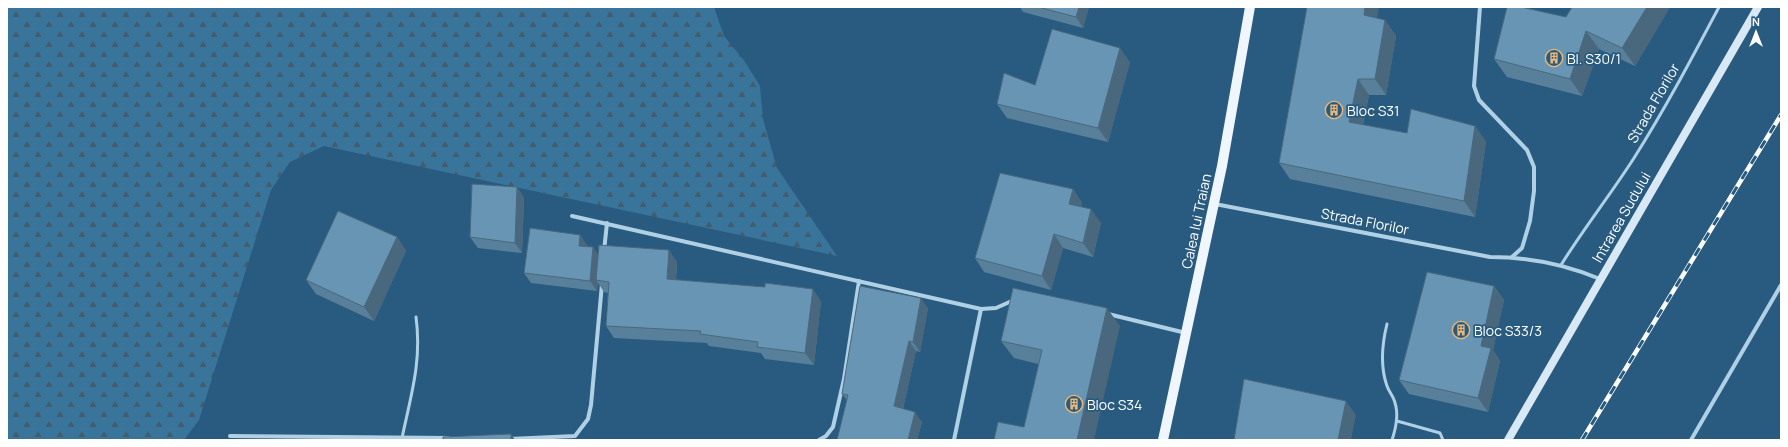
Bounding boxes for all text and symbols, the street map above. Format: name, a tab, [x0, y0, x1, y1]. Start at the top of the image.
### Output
north arrow	[1736, 12, 1776, 52]
text: N	[1752, 14, 1760, 29]
building icon: Bl. S30/1	[1544, 48, 1564, 68]
place label: Bl. S30/1	[1567, 49, 1621, 68]
street label: Strada Florilor	[1622, 60, 1684, 146]
building icon: Bloc S31	[1324, 100, 1344, 120]
place label: Bloc S31	[1347, 101, 1400, 120]
street label: Intrarea Sudului	[1587, 168, 1655, 266]
street label: Calea lui Traian	[1177, 172, 1215, 270]
street label: Strada Florilor	[1319, 203, 1411, 239]
building icon: Bloc S33/3	[1451, 320, 1471, 340]
place label: Bloc S33/3	[1474, 321, 1542, 340]
building icon: Bloc S34	[1064, 394, 1084, 414]
place label: Bloc S34	[1087, 395, 1142, 414]

